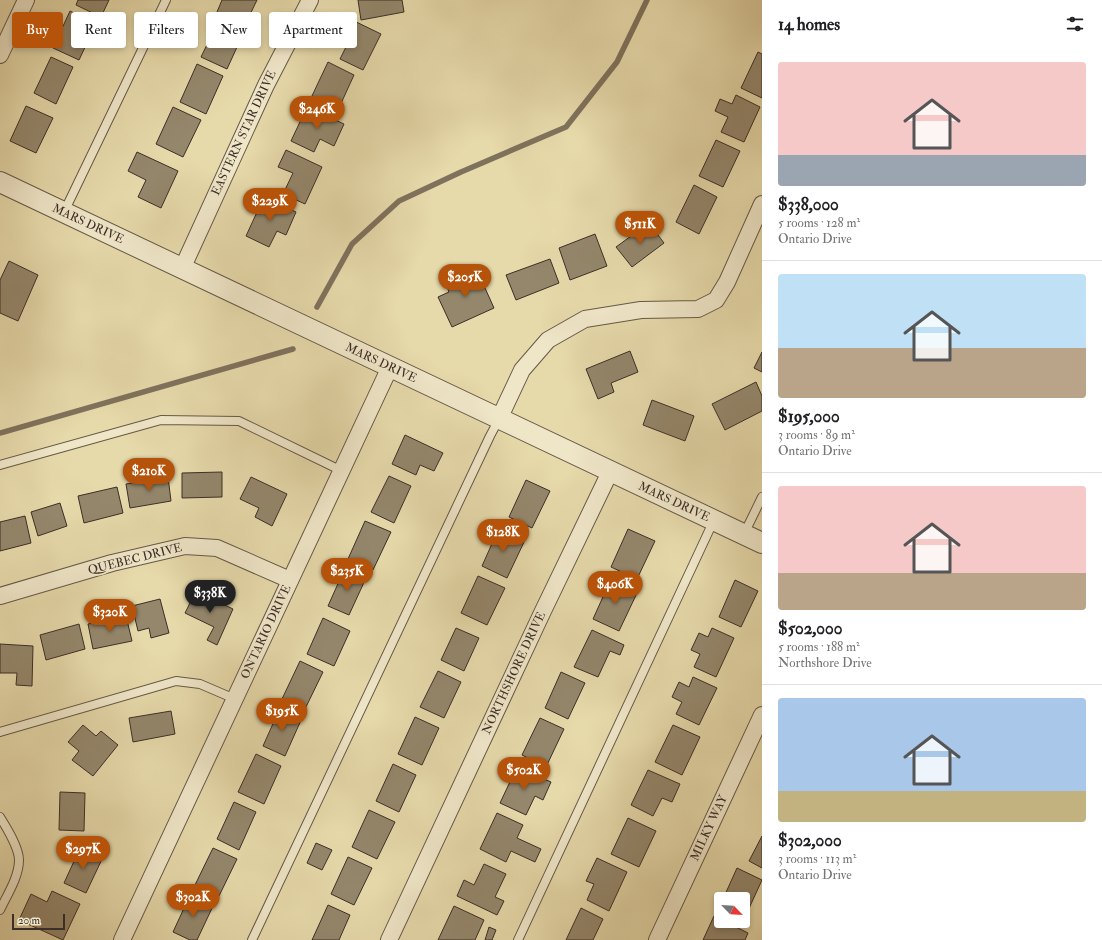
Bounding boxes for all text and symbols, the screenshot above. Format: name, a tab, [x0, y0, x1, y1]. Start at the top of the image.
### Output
chip: Buy	[12, 12, 63, 48]
chip: Rent	[71, 12, 126, 48]
chip: Filters	[134, 12, 198, 48]
chip: New	[206, 12, 261, 48]
chip: Apartment	[269, 12, 357, 48]
icon: filters	[1064, 13, 1086, 35]
text: 14 homes	[778, 14, 840, 35]
street label: EASTERN STAR DRIVE	[208, 68, 280, 198]
icon: home	[896, 88, 968, 160]
pin: $246K	[289, 96, 345, 130]
text: $246K	[299, 101, 335, 117]
pin: $229K	[242, 188, 298, 222]
text: $229K	[252, 193, 288, 209]
text: $338,000	[778, 194, 839, 215]
street label: MARS DRIVE	[50, 201, 126, 247]
pin: $511K	[612, 211, 668, 245]
text: 5 rooms · 128 m²	[778, 215, 860, 231]
text: $511K	[624, 216, 656, 232]
text: Ontario Drive	[778, 231, 852, 247]
pin: $205K	[437, 264, 493, 298]
text: $205K	[447, 269, 483, 285]
icon: home	[896, 300, 968, 372]
street label: MARS DRIVE	[343, 340, 419, 386]
text: $195,000	[778, 406, 840, 427]
text: 3 rooms · 89 m²	[778, 427, 855, 443]
text: Ontario Drive	[778, 443, 852, 459]
pin: $210K	[121, 458, 177, 492]
text: $210K	[132, 463, 166, 479]
street label: MARS DRIVE	[636, 479, 712, 525]
icon: home	[896, 512, 968, 584]
pin: $128K	[475, 519, 531, 553]
text: $128K	[486, 524, 520, 540]
street label: QUEBEC DRIVE	[86, 540, 184, 578]
pin: $235K	[319, 558, 375, 592]
text: $235K	[330, 563, 364, 579]
pin: $406K	[587, 571, 643, 605]
text: $406K	[597, 576, 633, 592]
pin: $338K	[182, 580, 238, 614]
street label: ONTARIO DRIVE	[238, 582, 295, 682]
text: $338K	[194, 585, 226, 601]
pin: $320K	[82, 599, 138, 633]
text: $320K	[93, 604, 127, 620]
street label: NORTHSHORE DRIVE	[479, 609, 549, 737]
text: $502,000	[778, 618, 842, 639]
text: 5 rooms · 188 m²	[778, 639, 860, 655]
text: Northshore Drive	[778, 655, 872, 671]
pin: $195K	[254, 698, 310, 732]
text: $195K	[265, 703, 299, 719]
icon: home	[896, 724, 968, 796]
pin: $502K	[496, 757, 552, 791]
text: $502K	[506, 762, 542, 778]
street label: MILKY WAY	[687, 792, 731, 863]
text: $302,000	[778, 830, 842, 851]
pin: $297K	[55, 836, 111, 870]
text: $297K	[65, 841, 101, 857]
text: 3 rooms · 113 m²	[778, 851, 856, 867]
text: Ontario Drive	[778, 867, 852, 883]
pin: $302K	[165, 884, 221, 918]
text: $302K	[176, 889, 210, 905]
north arrow	[714, 892, 750, 928]
map controls	[714, 892, 750, 928]
scale bar	[12, 912, 65, 931]
text: 20 m	[18, 914, 40, 927]

